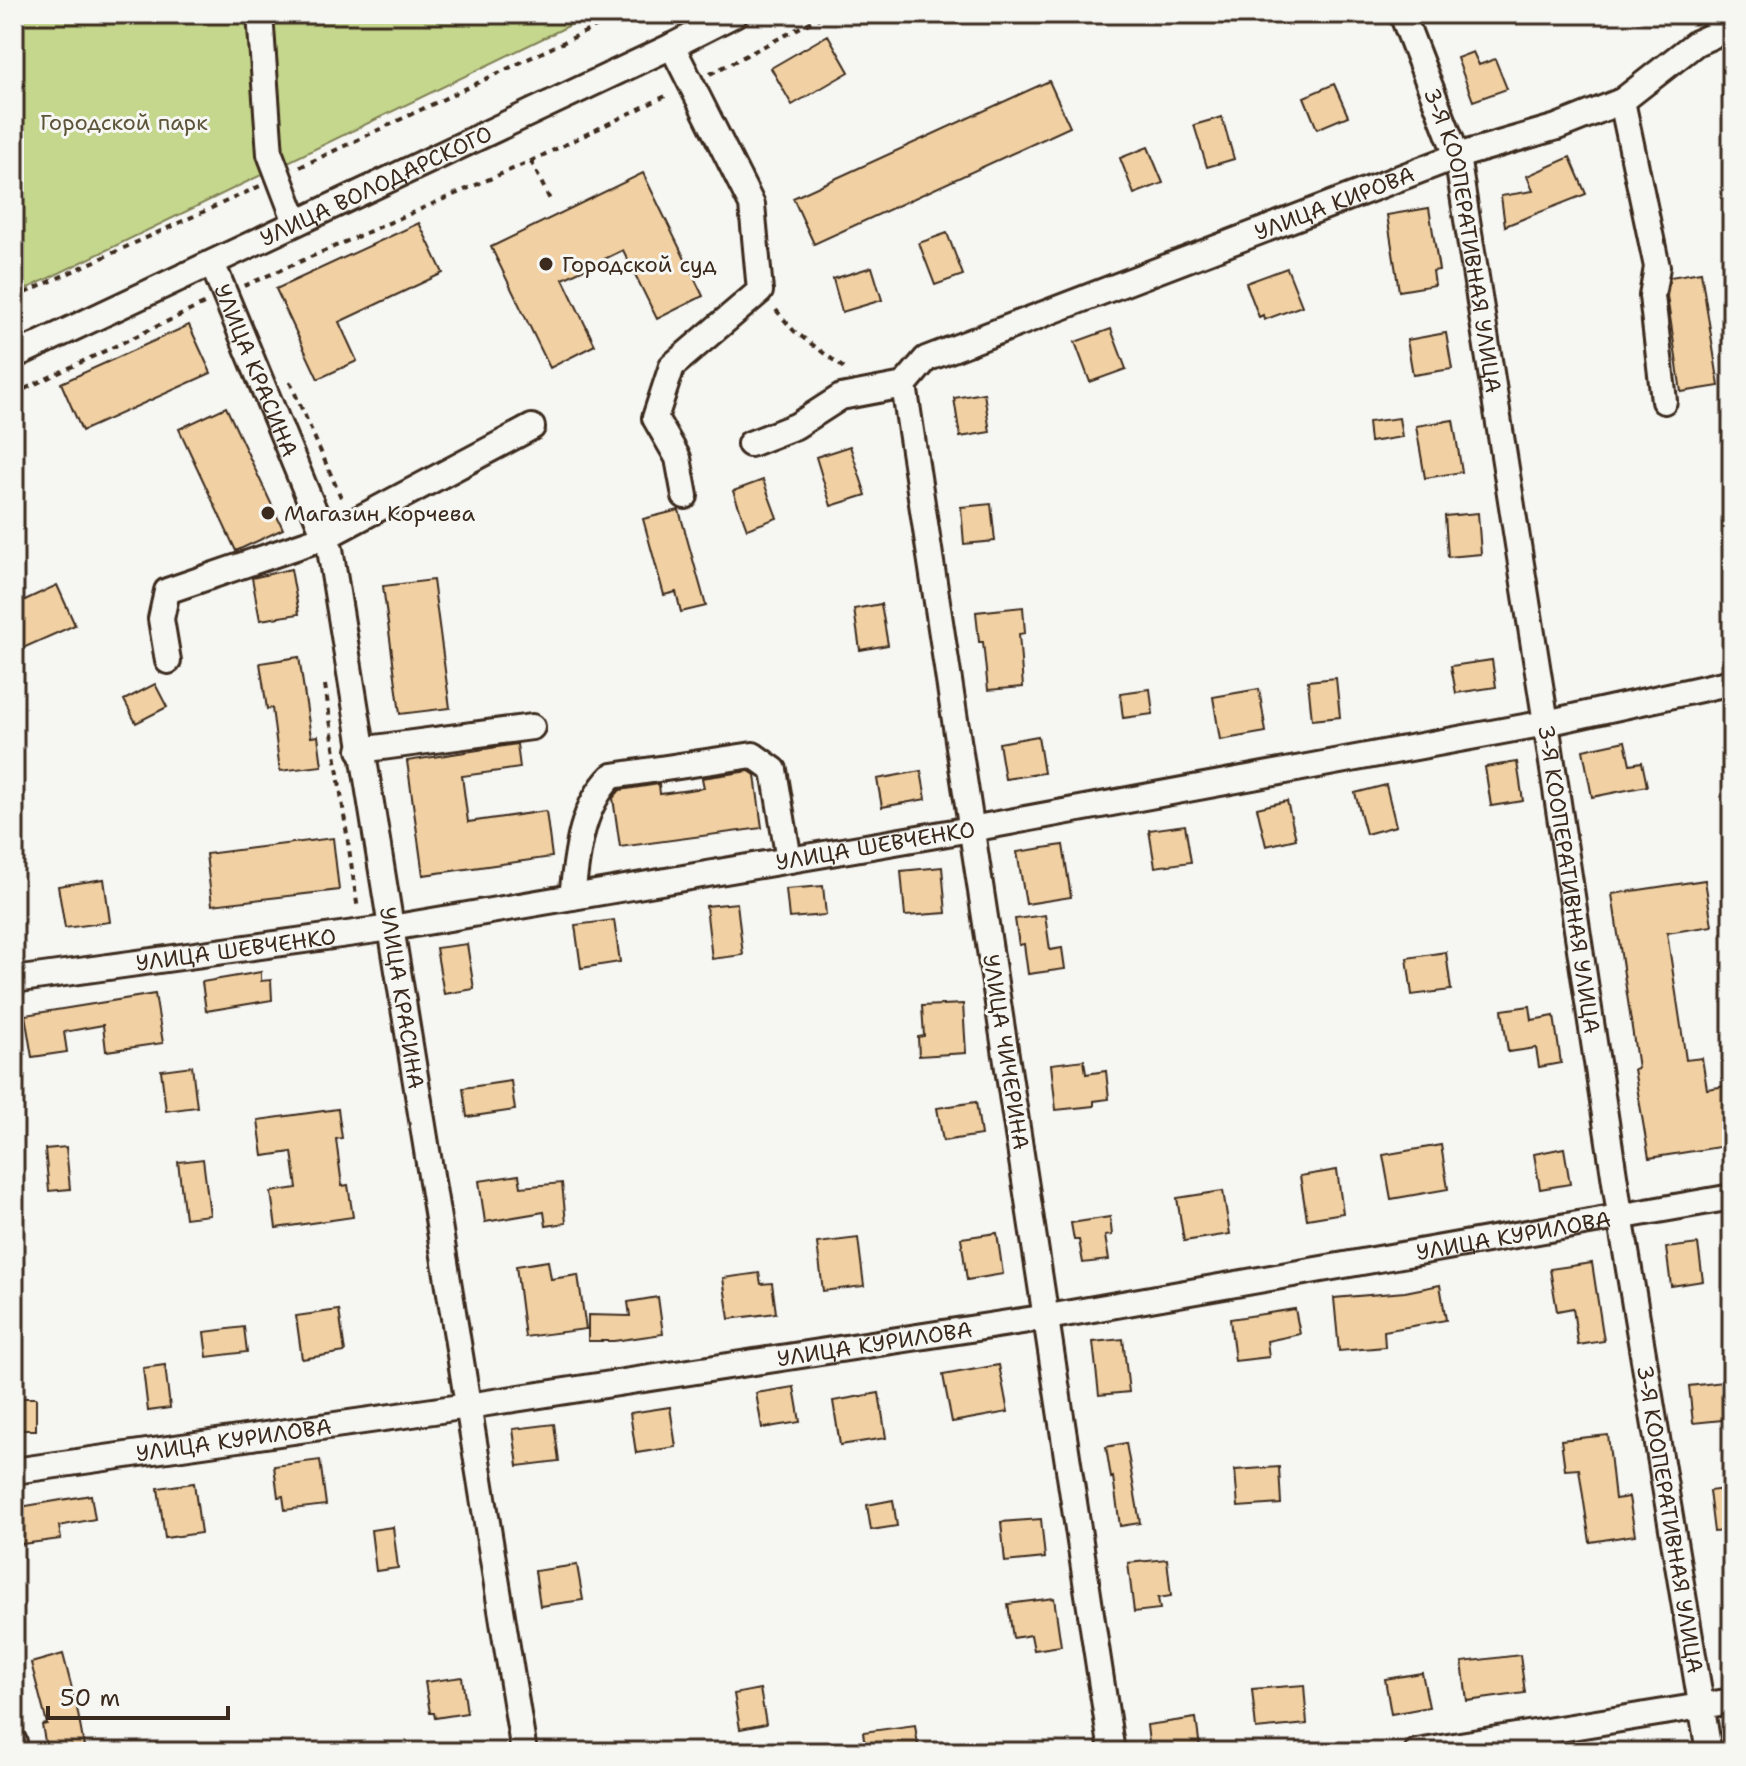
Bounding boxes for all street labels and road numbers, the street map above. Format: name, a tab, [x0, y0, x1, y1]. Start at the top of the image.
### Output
street label: 3-Я КООПЕРАТИВНАЯ УЛИЦА	[1417, 83, 1509, 395]
street label: УЛИЦА ВОЛОДАРСКОГО	[255, 118, 497, 253]
street label: УЛИЦА КИРОВА	[1250, 159, 1419, 247]
street label: УЛИЦА КРАСИНА	[208, 280, 305, 461]
street label: 3-Я КООПЕРАТИВНАЯ УЛИЦА	[1532, 723, 1607, 1036]
street label: УЛИЦА ШЕВЧЕНКО	[774, 814, 977, 877]
street label: УЛИЦА КРАСИНА	[373, 905, 431, 1091]
street label: УЛИЦА ШЕВЧЕНКО	[134, 921, 338, 978]
street label: УЛИЦА ЧИЧЕРИНА	[976, 952, 1036, 1152]
street label: УЛИЦА КУРИЛОВА	[1414, 1204, 1613, 1267]
street label: УЛИЦА КУРИЛОВА	[775, 1314, 974, 1373]
street label: 3-Я КООПЕРАТИВНАЯ УЛИЦА	[1631, 1363, 1710, 1675]
street label: УЛИЦА КУРИЛОВА	[134, 1411, 333, 1468]

